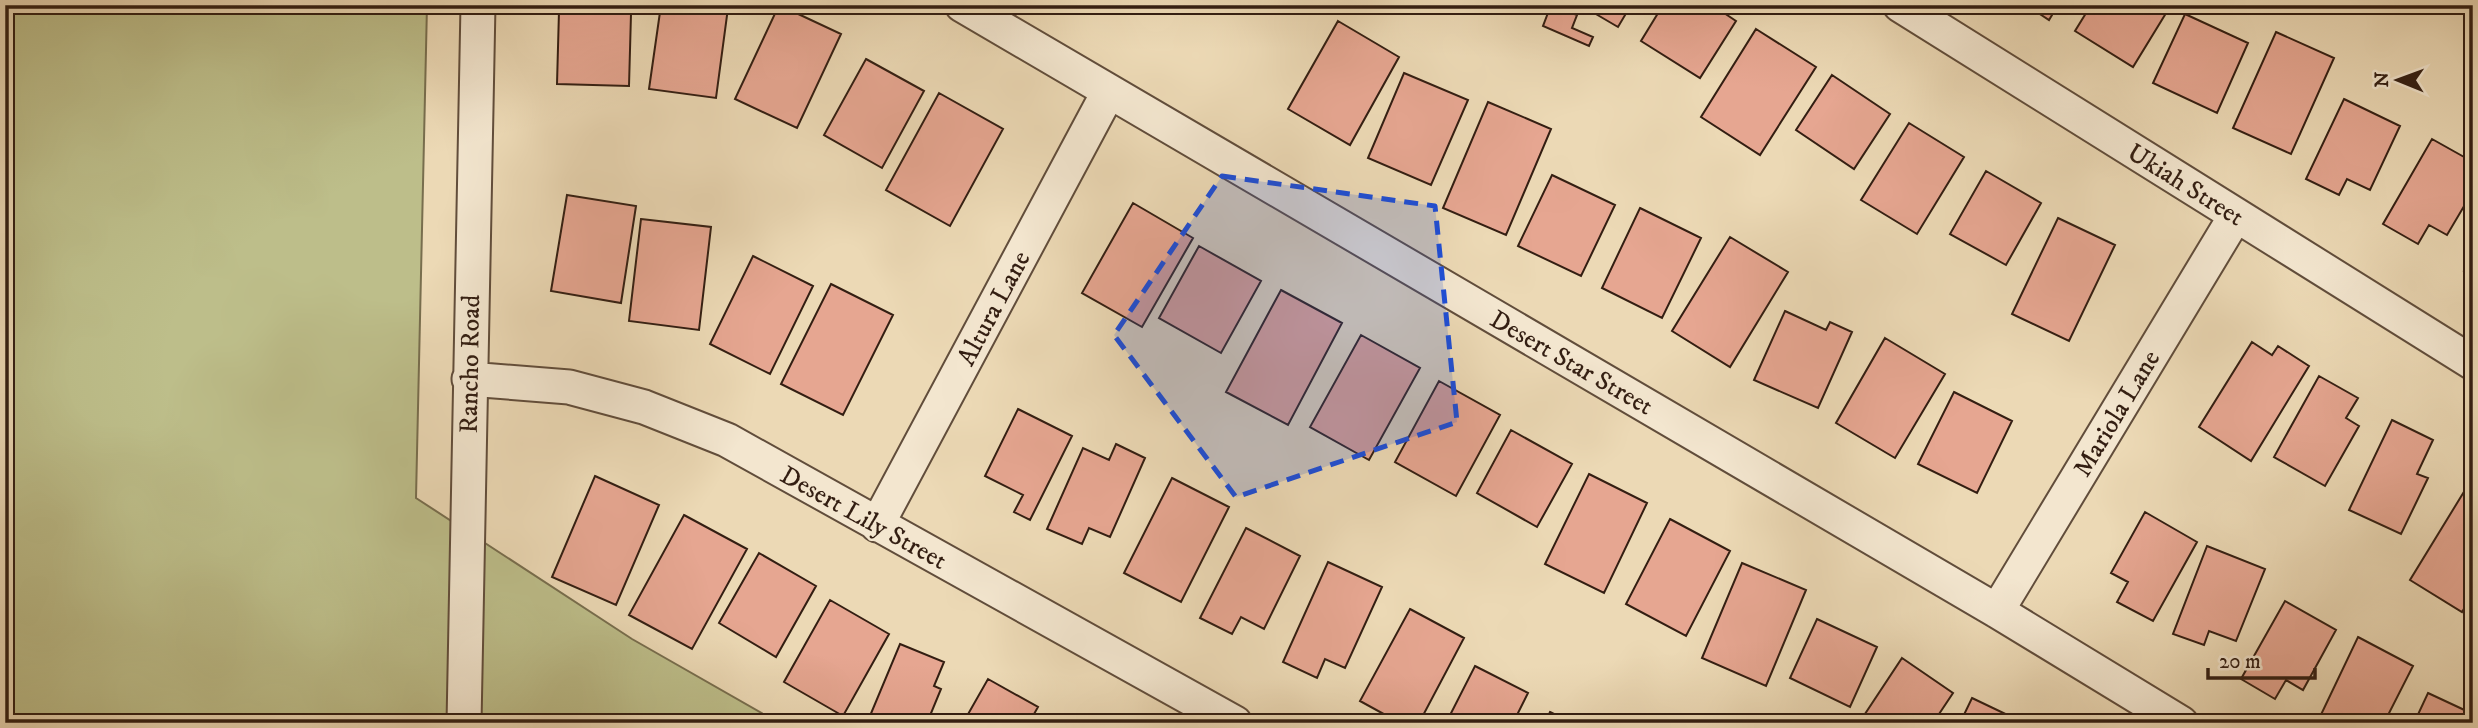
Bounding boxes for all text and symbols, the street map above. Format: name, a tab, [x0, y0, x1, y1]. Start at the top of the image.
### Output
north arrow	[2362, 46, 2432, 116]
text: N	[2371, 71, 2394, 88]
street label: Ukiah Street	[2121, 136, 2250, 234]
street label: Altura Lane	[950, 246, 1038, 372]
street label: Rancho Road	[453, 294, 488, 434]
street label: Desert Star Street	[1484, 303, 1659, 423]
street label: Mariola Lane	[2067, 344, 2168, 483]
street label: Desert Lily Street	[774, 459, 952, 578]
scale bar	[2208, 637, 2315, 681]
text: 20 m	[2219, 649, 2261, 675]

